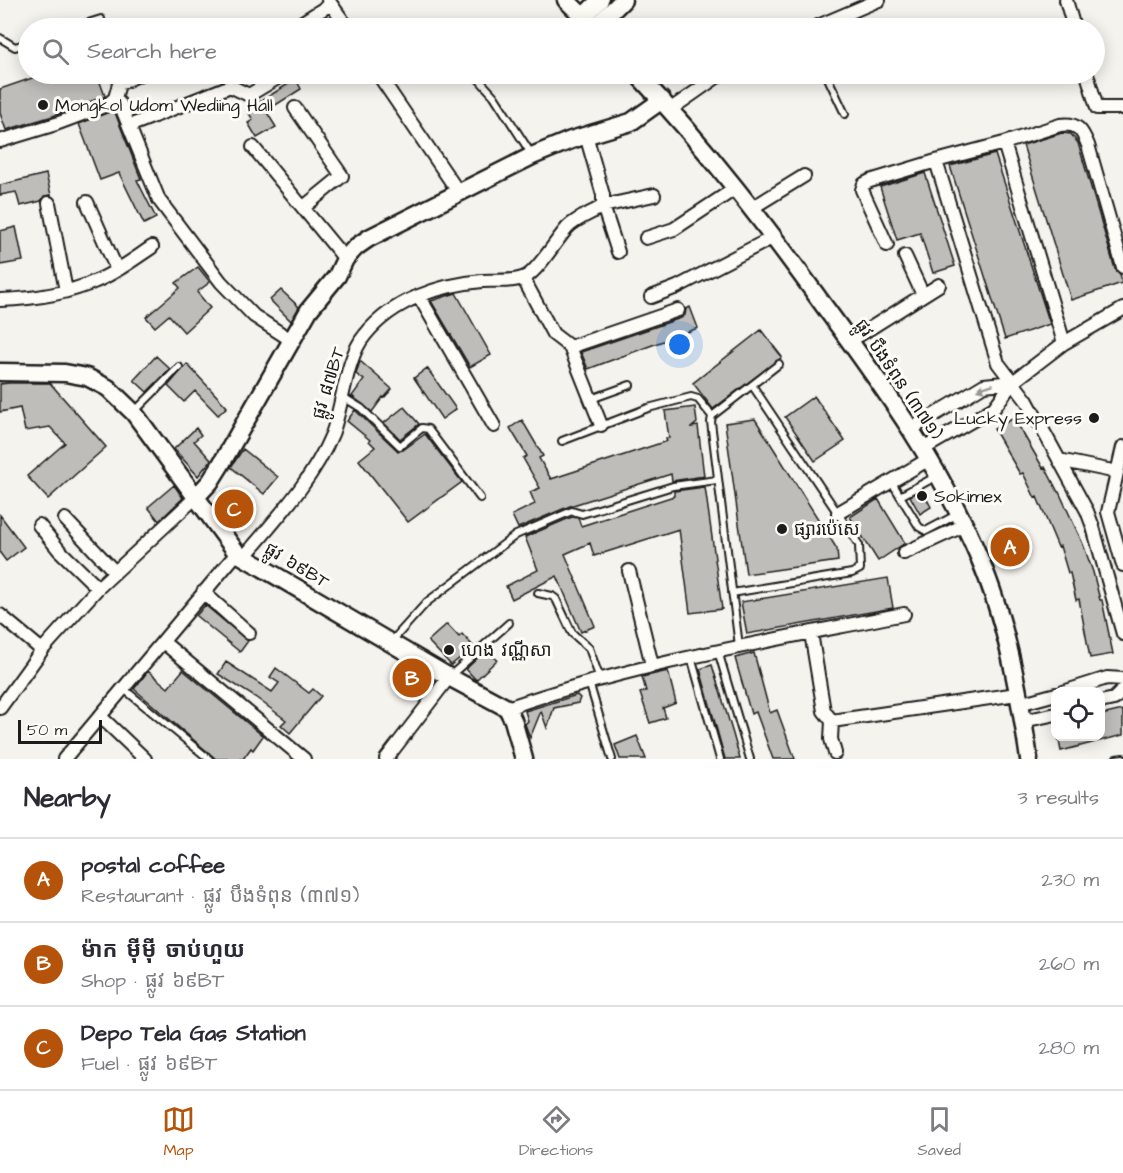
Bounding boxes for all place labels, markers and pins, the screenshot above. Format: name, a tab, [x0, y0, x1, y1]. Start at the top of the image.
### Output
place label: Mongkol Udom Wediing Hall	[55, 93, 273, 119]
marker: Mongkol Udom Wediing Hall	[36, 98, 50, 112]
place label: Lucky Express	[954, 406, 1082, 432]
marker: Lucky Express	[1087, 411, 1101, 425]
place label: Sokimex	[934, 484, 1002, 509]
pin: C	[214, 486, 254, 532]
marker: Sokimex	[915, 489, 929, 503]
place label: ផ្សារប៉េសេ	[794, 517, 860, 542]
marker: ផ្សារប៉េសេ	[775, 522, 789, 536]
pin: A	[990, 524, 1030, 570]
place label: ហេង វណ្ណីសា	[461, 638, 552, 663]
marker: ហេង វណ្ណីសា	[442, 643, 456, 657]
pin: B	[392, 656, 432, 700]

